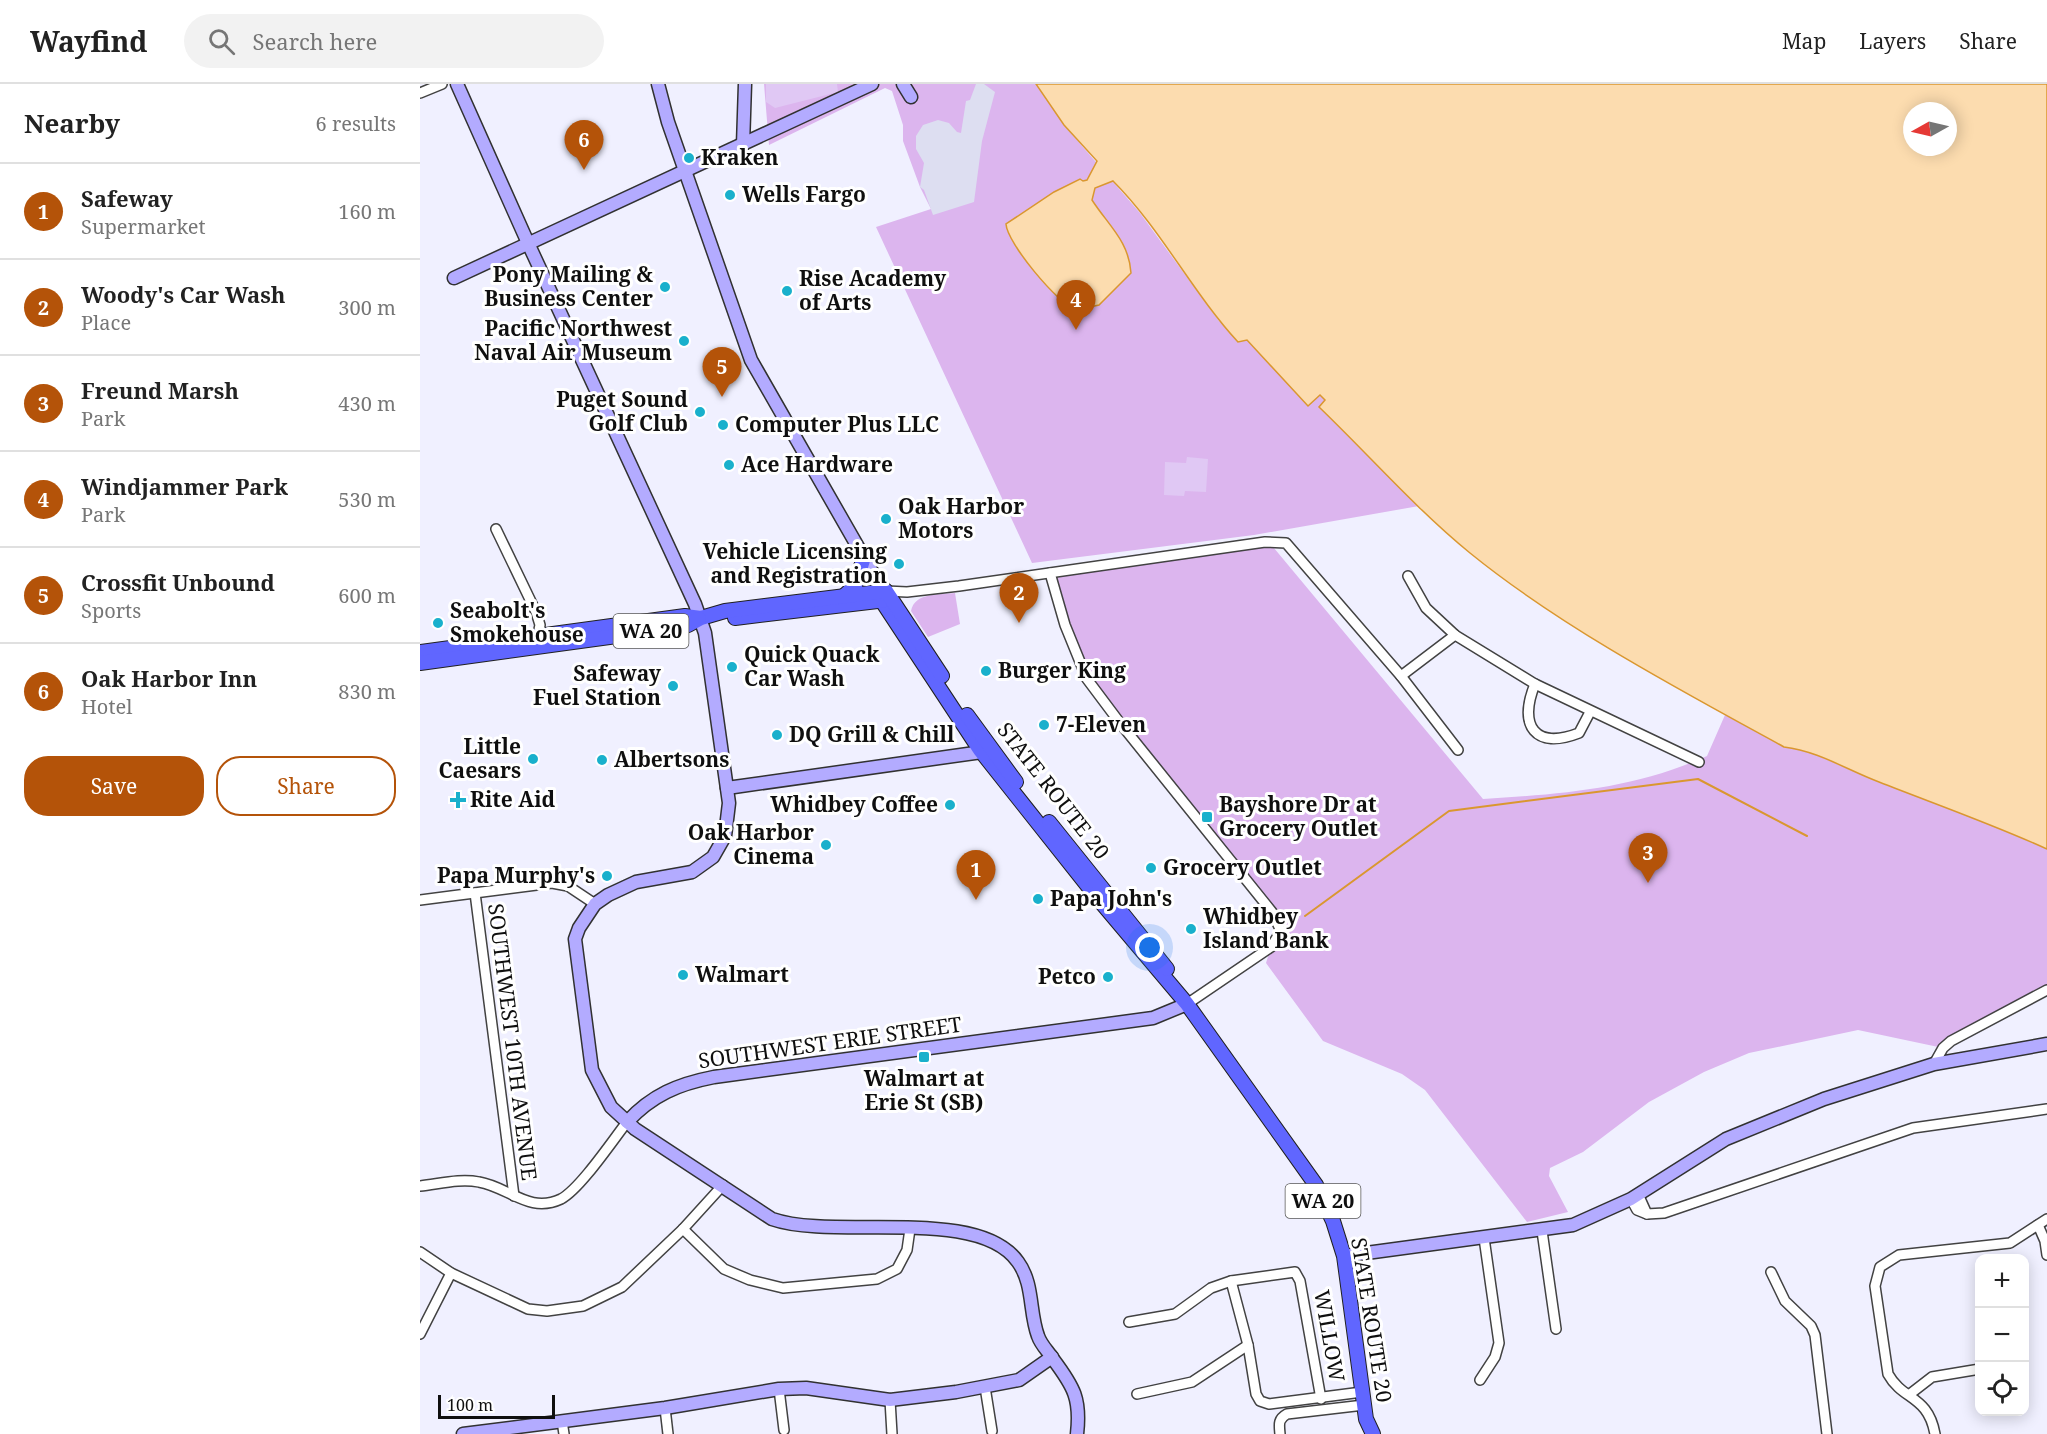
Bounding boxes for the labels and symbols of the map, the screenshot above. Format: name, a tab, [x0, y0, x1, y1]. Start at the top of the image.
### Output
north arrow	[1903, 102, 1957, 156]
pin: 6	[564, 120, 604, 170]
place label: Kraken	[701, 143, 779, 171]
marker: Kraken	[682, 151, 696, 165]
place label: Wells Fargo	[742, 180, 866, 208]
marker: Wells Fargo	[723, 188, 737, 202]
place label: Pony Mailing & Business Center	[484, 260, 653, 312]
place label: Rise Academy of Arts	[799, 264, 947, 316]
marker: Pony Mailing & Business Center	[658, 280, 672, 294]
pin: 4	[1056, 280, 1096, 330]
marker: Rise Academy of Arts	[780, 284, 794, 298]
place label: Pacific Northwest Naval Air Museum	[474, 314, 672, 366]
marker: Pacific Northwest Naval Air Museum	[677, 334, 691, 348]
pin: 5	[702, 348, 742, 397]
place label: Puget Sound Golf Club	[556, 385, 688, 437]
marker: Puget Sound Golf Club	[693, 405, 707, 419]
place label: Computer Plus LLC	[735, 410, 939, 438]
marker: Computer Plus LLC	[716, 418, 730, 432]
place label: Ace Hardware	[741, 450, 893, 478]
marker: Ace Hardware	[722, 458, 736, 472]
place label: Oak Harbor Motors	[898, 492, 1024, 544]
marker: Oak Harbor Motors	[879, 512, 893, 526]
place label: Vehicle Licensing and Registration	[703, 537, 887, 589]
marker: Vehicle Licensing and Registration	[892, 557, 906, 571]
pin: 2	[1000, 574, 1038, 623]
place label: Seabolt's Smokehouse	[450, 596, 584, 648]
road number: WA 20	[614, 614, 688, 648]
marker: Seabolt's Smokehouse	[431, 616, 445, 630]
place label: Quick Quack Car Wash	[744, 640, 880, 692]
place label: Burger King	[998, 656, 1126, 684]
place label: Safeway Fuel Station	[533, 659, 662, 711]
marker: Quick Quack Car Wash	[725, 660, 739, 674]
marker: Burger King	[979, 664, 993, 678]
marker: Safeway Fuel Station	[666, 679, 680, 693]
place label: 7-Eleven	[1056, 710, 1146, 738]
street label: STATE ROUTE 20	[992, 716, 1116, 865]
marker: 7-Eleven	[1037, 718, 1051, 732]
place label: DQ Grill & Chill	[789, 720, 955, 748]
marker: DQ Grill & Chill	[770, 728, 784, 742]
place label: Little Caesars	[439, 732, 521, 784]
place label: Albertsons	[614, 745, 729, 773]
marker: Little Caesars	[526, 752, 540, 766]
marker: Albertsons	[595, 753, 609, 767]
place label: Rite Aid	[470, 785, 556, 813]
place label: Whidbey Coffee	[770, 790, 938, 818]
place label: Bayshore Dr at Grocery Outlet	[1219, 790, 1378, 842]
marker: Rite Aid	[451, 793, 465, 807]
marker: Whidbey Coffee	[943, 798, 957, 812]
marker: Bayshore Dr at Grocery Outlet	[1200, 810, 1214, 824]
place label: Oak Harbor Cinema	[688, 818, 814, 870]
pin: 3	[1628, 834, 1668, 883]
marker: Oak Harbor Cinema	[819, 838, 833, 852]
pin: 1	[956, 850, 996, 900]
place label: Grocery Outlet	[1163, 853, 1322, 881]
place label: Papa Murphy's	[437, 861, 595, 889]
marker: Grocery Outlet	[1144, 861, 1158, 875]
marker: Papa Murphy's	[600, 869, 614, 883]
place label: Papa John's	[1050, 884, 1172, 912]
marker: Papa John's	[1031, 892, 1045, 906]
street label: SOUTHWEST 10TH AVENUE	[482, 902, 544, 1182]
place label: Whidbey Island Bank	[1203, 902, 1329, 954]
marker: Whidbey Island Bank	[1184, 922, 1198, 936]
your location	[1135, 933, 1164, 962]
place label: Walmart	[695, 960, 789, 988]
place label: Petco	[1038, 962, 1096, 990]
marker: Walmart	[676, 968, 690, 982]
marker: Petco	[1101, 970, 1115, 984]
street label: SOUTHWEST ERIE STREET	[696, 1010, 964, 1074]
marker: Walmart at Erie St (SB)	[917, 1050, 931, 1064]
place label: Walmart at Erie St (SB)	[864, 1064, 985, 1116]
road number: WA 20	[1286, 1184, 1360, 1218]
street label: STATE ROUTE 20	[1345, 1235, 1399, 1404]
street label: WILLOW	[1308, 1288, 1352, 1384]
scale bar	[438, 1392, 555, 1420]

